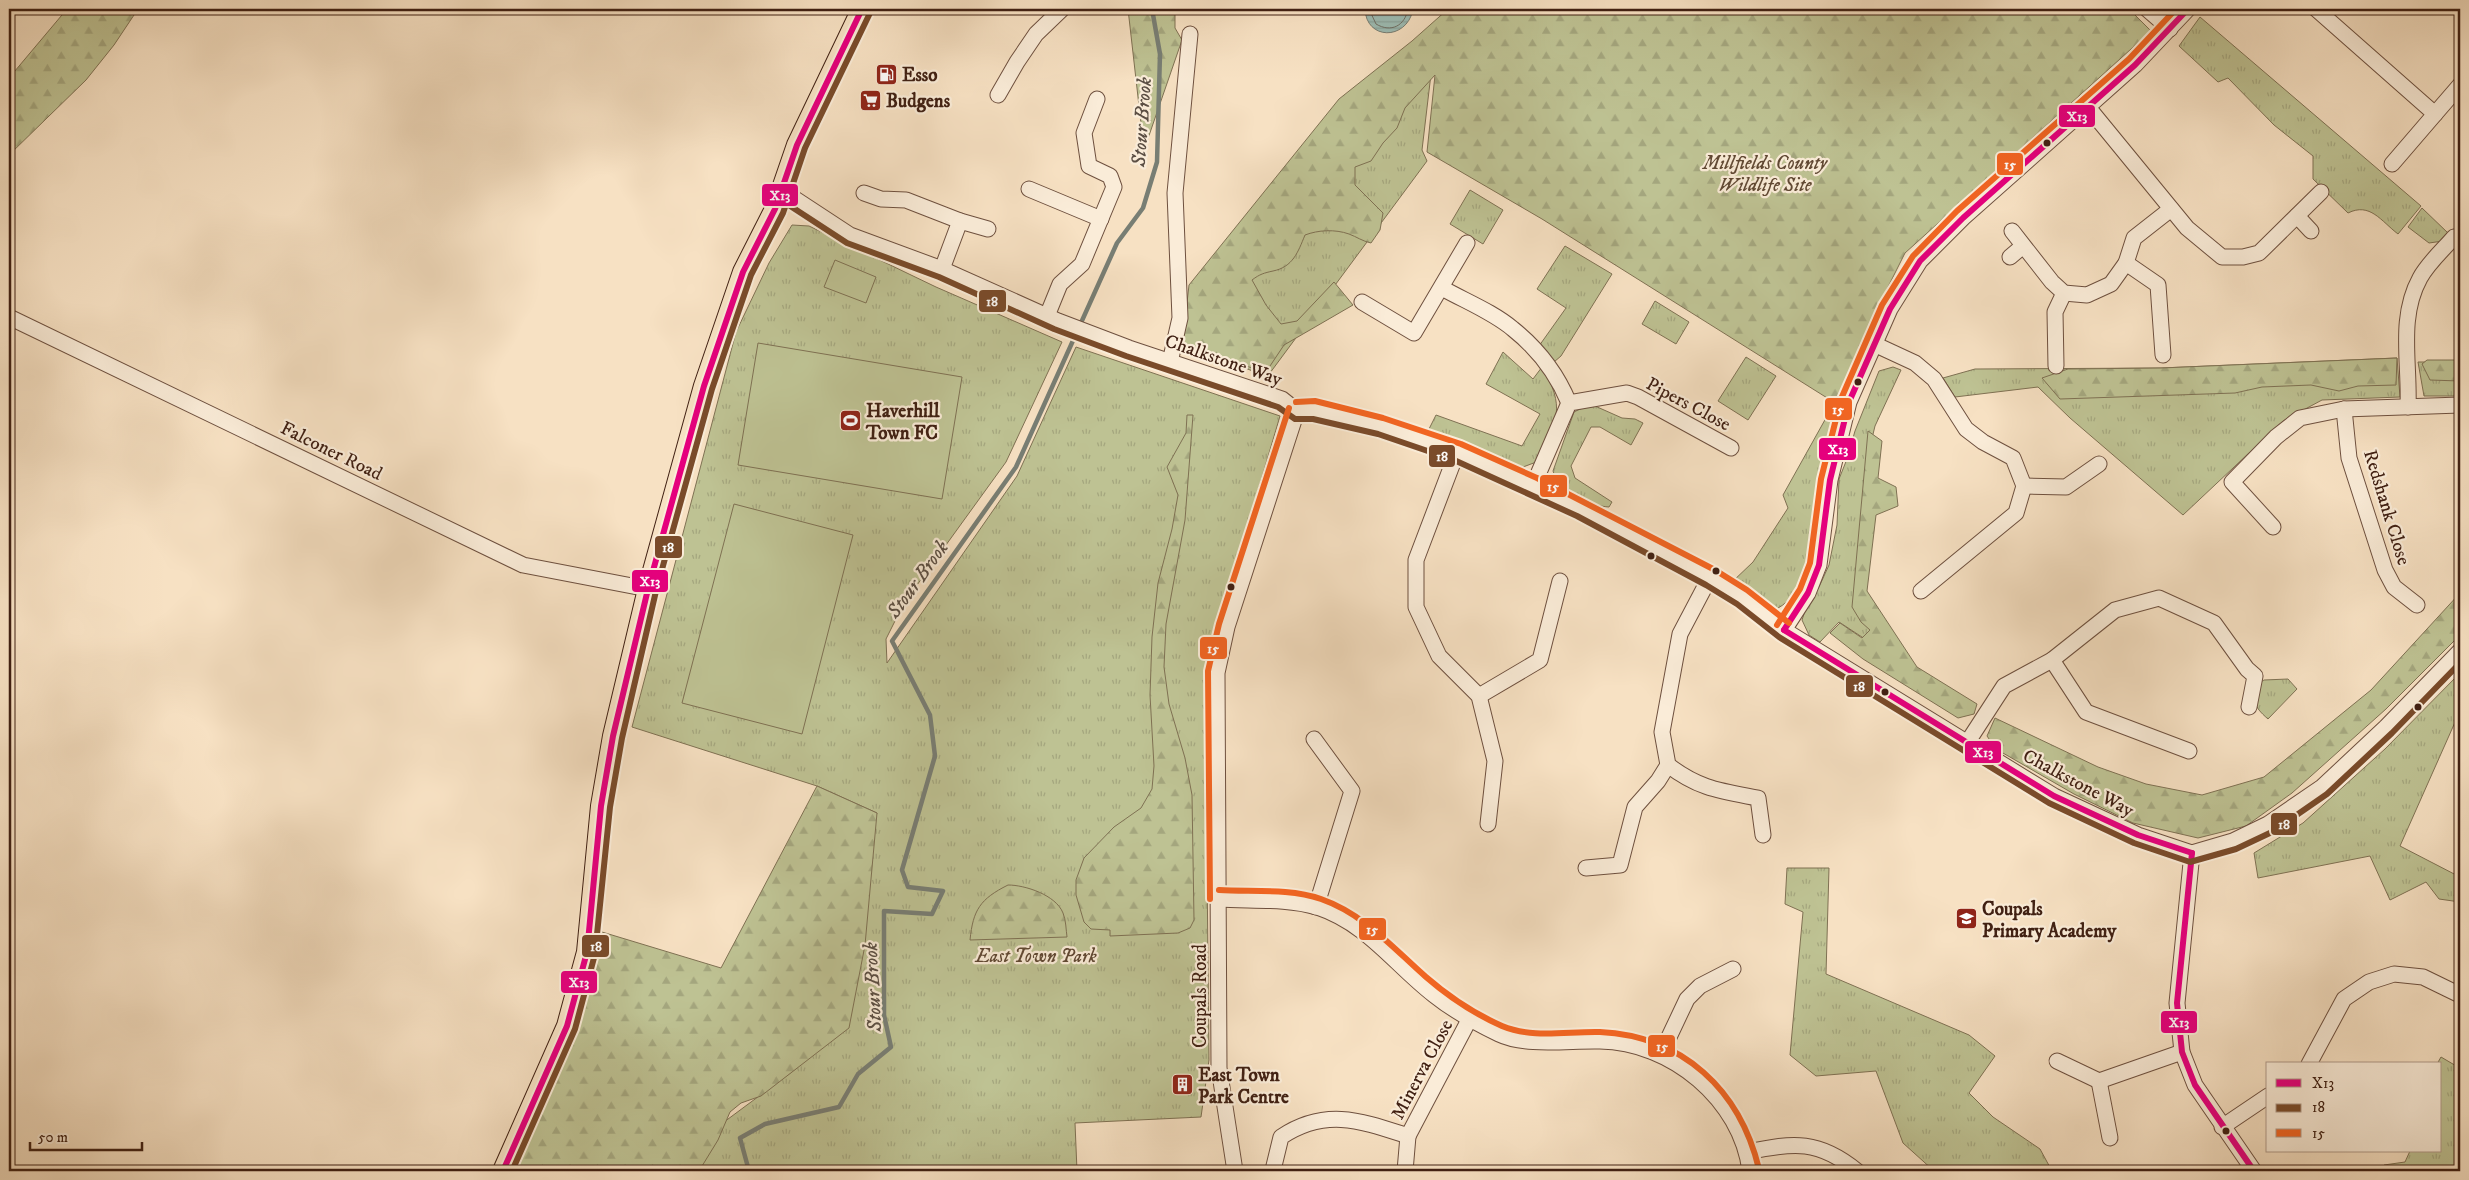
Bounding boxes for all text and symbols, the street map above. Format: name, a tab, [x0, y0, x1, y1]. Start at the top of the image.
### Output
fuel station icon: Esso	[874, 62, 898, 86]
place label: Esso	[902, 64, 937, 87]
water label: Stour Brook	[1127, 76, 1158, 169]
supermarket icon: Budgens	[858, 88, 882, 112]
place label: Budgens	[886, 90, 951, 113]
line badge: X13	[2058, 104, 2096, 128]
text: X13	[2067, 108, 2087, 126]
unlabelled marker	[2042, 138, 2052, 148]
park label: Millfields County Wildlife Site	[1701, 152, 1829, 197]
line badge: 15	[1996, 152, 2024, 176]
text: 15	[2004, 156, 2016, 174]
line badge: X13	[761, 183, 799, 207]
text: X13	[770, 187, 790, 205]
line badge: 18	[978, 289, 1007, 313]
text: 18	[986, 293, 998, 311]
street label: Chalkstone Way	[1162, 330, 1286, 392]
street label: Pipers Close	[1642, 372, 1735, 436]
unlabelled marker	[1853, 377, 1863, 387]
line badge: 15	[1824, 397, 1853, 421]
place label: Haverhill Town FC	[865, 400, 940, 445]
text: 15	[1832, 401, 1844, 419]
sports icon: Haverhill Town FC	[838, 409, 862, 433]
street label: Falconer Road	[277, 417, 386, 486]
line badge: X13	[1818, 437, 1857, 461]
text: X13	[1828, 441, 1848, 459]
line badge: 18	[1428, 444, 1456, 468]
street label: Redshank Close	[2358, 447, 2415, 568]
text: 18	[1436, 448, 1448, 466]
line badge: 15	[1539, 474, 1568, 498]
text: 15	[1547, 478, 1559, 496]
line badge: 18	[654, 535, 683, 559]
water label: Stour Brook	[881, 536, 955, 624]
text: 18	[662, 539, 674, 557]
unlabelled marker	[1646, 551, 1656, 561]
unlabelled marker	[1711, 566, 1721, 576]
line badge: X13	[631, 569, 669, 593]
text: X13	[640, 573, 660, 591]
unlabelled marker	[1226, 582, 1236, 592]
line badge: 15	[1199, 636, 1228, 660]
text: 15	[1207, 640, 1219, 658]
line badge: 18	[1845, 674, 1874, 698]
text: 18	[1853, 678, 1865, 696]
unlabelled marker	[1880, 687, 1890, 697]
unlabelled marker	[2413, 702, 2423, 712]
line badge: X13	[1964, 740, 2002, 764]
text: X13	[1973, 744, 1993, 762]
street label: Chalkstone Way	[2019, 744, 2139, 823]
line badge: 18	[2270, 812, 2298, 836]
text: 18	[2278, 816, 2290, 834]
place label: Coupals Primary Academy	[1982, 898, 2117, 943]
school or university icon: Coupals Primary Academy	[1954, 907, 1978, 931]
line badge: 15	[1358, 917, 1387, 941]
text: 15	[1366, 921, 1378, 939]
line badge: 18	[581, 934, 610, 958]
text: 18	[590, 938, 602, 956]
water label: Stour Brook	[859, 941, 888, 1033]
street label: Coupals Road	[1189, 943, 1212, 1048]
park label: East Town Park	[974, 945, 1097, 968]
line badge: X13	[560, 970, 598, 994]
text: X13	[569, 974, 589, 992]
line badge: X13	[2160, 1010, 2198, 1034]
text: X13	[2169, 1014, 2189, 1032]
street label: Minerva Close	[1386, 1016, 1458, 1123]
line badge: 15	[1647, 1034, 1676, 1058]
text: 15	[1656, 1038, 1668, 1056]
legend	[2266, 1062, 2442, 1152]
place label: East Town Park Centre	[1198, 1064, 1289, 1109]
building icon: East Town Park Centre	[1170, 1073, 1194, 1097]
text: X13	[2312, 1074, 2334, 1093]
text: 18	[2312, 1098, 2325, 1117]
scale bar	[30, 1120, 142, 1152]
text: 15	[2312, 1124, 2325, 1143]
unlabelled marker	[2221, 1126, 2231, 1136]
text: 50 m	[38, 1128, 68, 1147]

